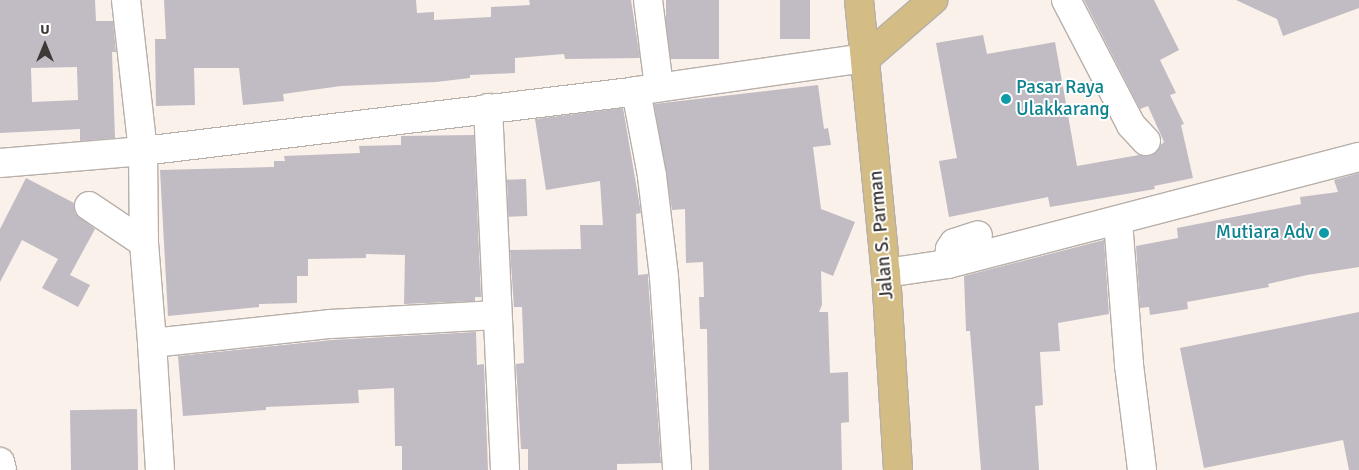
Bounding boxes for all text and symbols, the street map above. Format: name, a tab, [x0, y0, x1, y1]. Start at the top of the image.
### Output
north arrow	[20, 20, 70, 70]
text: U	[40, 21, 50, 38]
place label: Pasar Raya Ulakkarang	[1016, 77, 1110, 121]
marker: Pasar Raya Ulakkarang	[1000, 93, 1012, 105]
street label: Jalan S. Parman	[865, 170, 899, 300]
place label: Mutiara Adv	[1216, 222, 1314, 244]
marker: Mutiara Adv	[1318, 227, 1330, 239]

